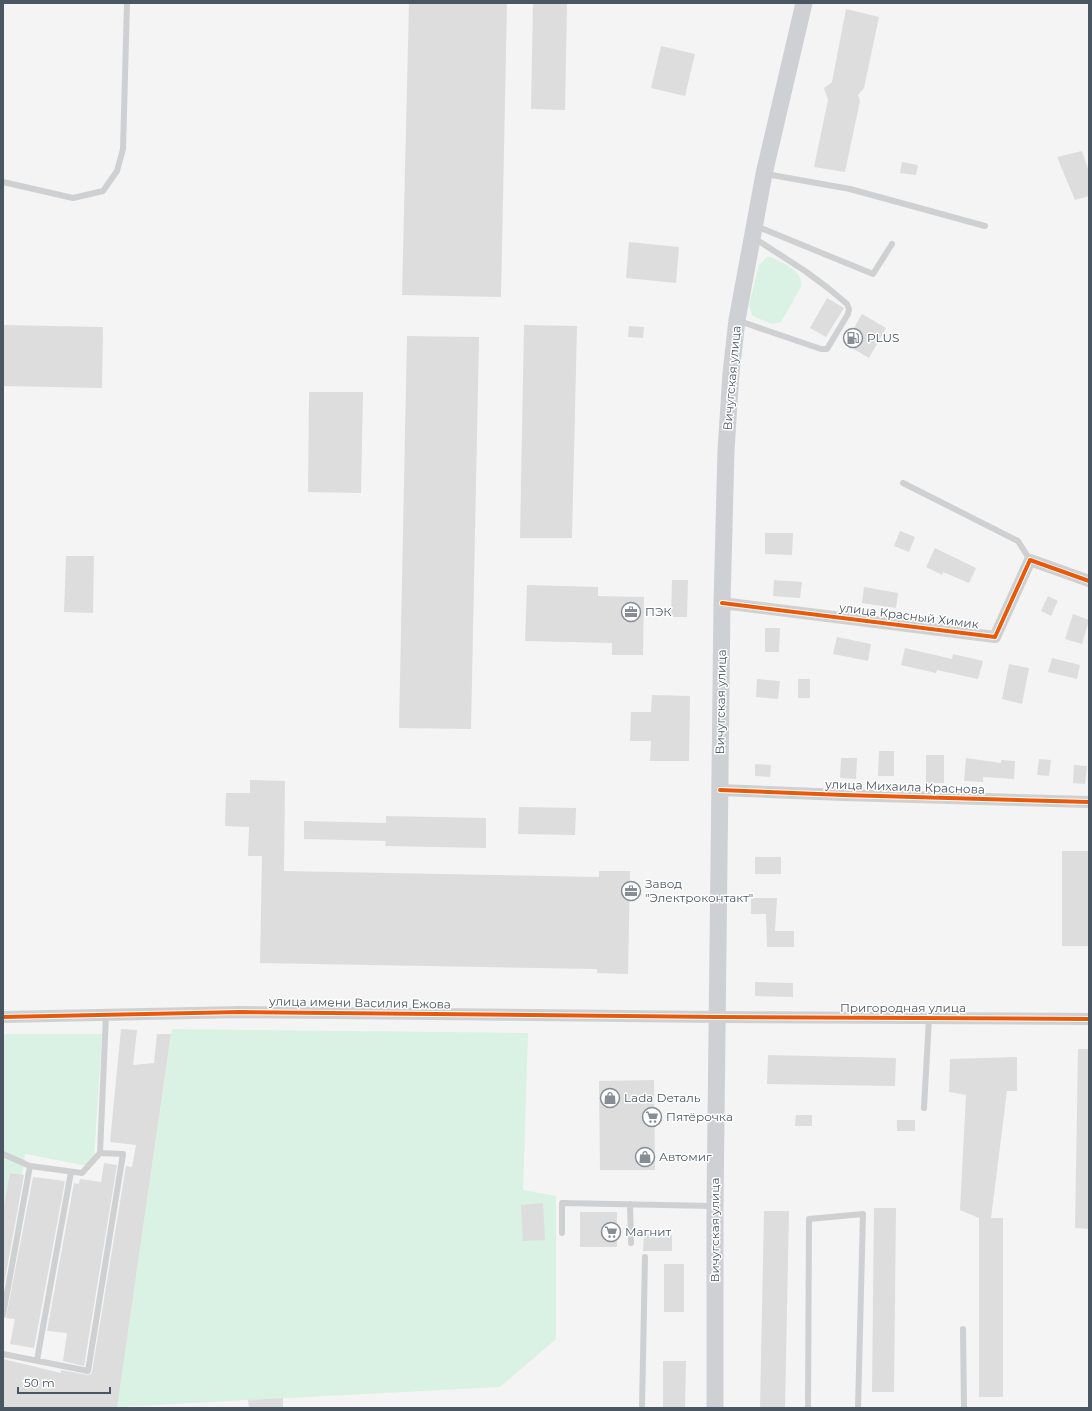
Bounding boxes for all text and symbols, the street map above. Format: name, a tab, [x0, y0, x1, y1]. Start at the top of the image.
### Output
street label: Вичугская улица	[719, 325, 744, 431]
fuel station icon: PLUS	[842, 327, 864, 349]
place label: PLUS	[867, 330, 899, 345]
street label: улица Красный Химик	[837, 599, 980, 632]
office icon: ПЭК	[620, 601, 642, 623]
place label: ПЭК	[645, 604, 672, 619]
street label: Вичугская улица	[712, 649, 729, 755]
street label: улица Михаила Краснова	[824, 776, 985, 797]
place label: Завод "Электроконтакт"	[645, 876, 753, 905]
office icon: Завод "Электроконтакт"	[620, 880, 642, 902]
street label: улица имени Василия Ежова	[268, 993, 451, 1012]
street label: Пригородная улица	[840, 1000, 966, 1015]
shop icon: Lada Dеталь	[599, 1087, 621, 1109]
place label: Lada Dеталь	[624, 1090, 701, 1105]
supermarket icon: Пятёрочка	[641, 1106, 663, 1128]
place label: Пятёрочка	[666, 1109, 733, 1124]
shop icon: Автомиг	[634, 1146, 656, 1168]
place label: Автомиг	[659, 1149, 712, 1164]
street label: Вичугская улица	[707, 1177, 722, 1283]
supermarket icon: Магнит	[600, 1221, 622, 1243]
place label: Магнит	[625, 1224, 672, 1239]
scale bar	[18, 1369, 110, 1395]
text: 50 m	[24, 1375, 55, 1390]

